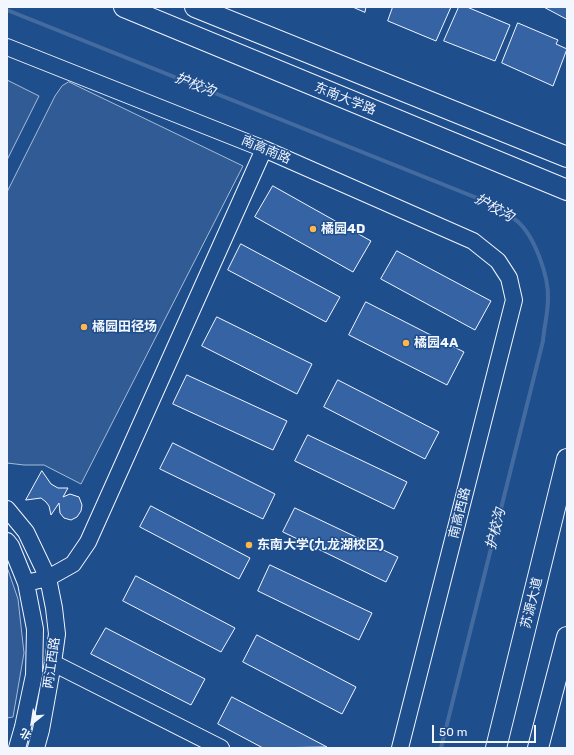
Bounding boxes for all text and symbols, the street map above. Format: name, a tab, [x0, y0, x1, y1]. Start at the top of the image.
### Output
water label: 护校沟	[172, 69, 218, 101]
street label: 东南大学路	[312, 80, 378, 118]
street label: 南高南路	[239, 133, 293, 167]
water label: 护校沟	[472, 190, 516, 226]
place label: 橘园4D	[321, 221, 365, 237]
marker: 橘园4D	[308, 224, 318, 234]
place label: 橘园田径场	[92, 319, 157, 335]
marker: 橘园田径场	[79, 322, 89, 332]
place label: 橘园4A	[414, 335, 458, 351]
marker: 橘园4A	[401, 338, 411, 348]
street label: 南高西路	[446, 486, 474, 540]
water label: 护校沟	[483, 507, 509, 551]
place label: 东南大学(九龙湖校区)	[257, 537, 384, 553]
marker: 东南大学(九龙湖校区)	[244, 540, 254, 550]
street label: 苏源大道	[518, 576, 546, 630]
street label: 两江西路	[41, 636, 63, 690]
north arrow	[12, 703, 52, 743]
scale bar	[434, 717, 538, 743]
text: 北	[18, 725, 34, 742]
text: 50 m	[439, 725, 467, 739]

